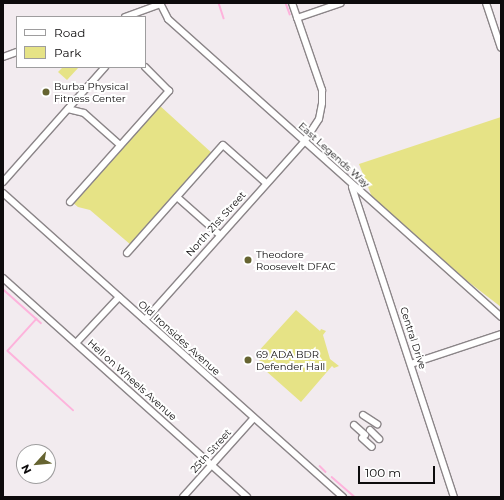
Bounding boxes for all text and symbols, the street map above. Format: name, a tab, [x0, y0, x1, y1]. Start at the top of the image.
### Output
legend	[16, 16, 146, 68]
text: Road	[54, 25, 85, 40]
text: Park	[54, 45, 81, 60]
place label: Burba Physical Fitness Center	[54, 80, 128, 104]
marker: Burba Physical Fitness Center	[41, 87, 51, 97]
street label: East Legends Way	[296, 120, 372, 190]
street label: North 21st Street	[184, 189, 248, 259]
place label: Theodore Roosevelt DFAC	[256, 248, 336, 272]
marker: Theodore Roosevelt DFAC	[243, 255, 253, 265]
street label: Old Ironsides Avenue	[136, 298, 222, 378]
street label: Central Drive	[397, 305, 429, 371]
street label: Hell on Wheels Avenue	[85, 337, 179, 423]
place label: 69 ADA BDR Defender Hall	[256, 348, 325, 372]
marker: 69 ADA BDR Defender Hall	[243, 355, 253, 365]
street label: 25th Street	[188, 427, 234, 475]
north arrow	[16, 444, 56, 484]
scale bar	[360, 458, 437, 484]
text: N	[18, 462, 34, 476]
text: 100 m	[365, 465, 401, 480]

